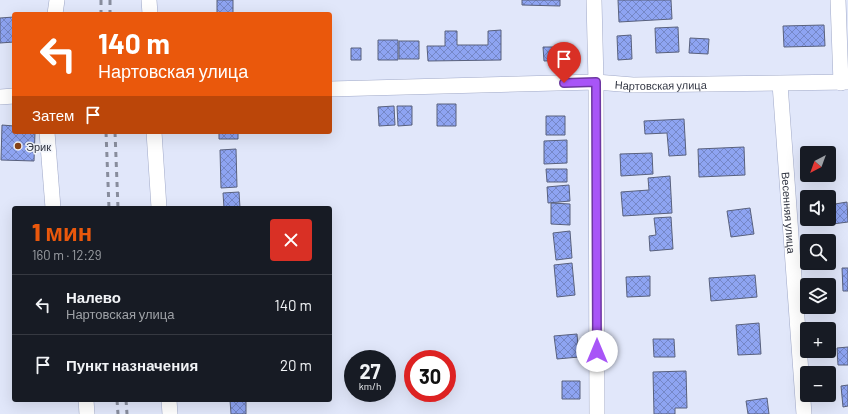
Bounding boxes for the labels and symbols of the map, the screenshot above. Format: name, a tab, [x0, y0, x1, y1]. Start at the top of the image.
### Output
pin	[547, 42, 581, 83]
street label: Нартовская улица	[614, 77, 708, 92]
place label: Эрик	[26, 140, 51, 153]
marker: Эрик	[13, 141, 23, 151]
north arrow	[800, 146, 836, 182]
street label: Весенняя улица	[780, 171, 799, 255]
position arrow	[576, 330, 618, 372]
speed limit sign: 30	[404, 350, 456, 402]

